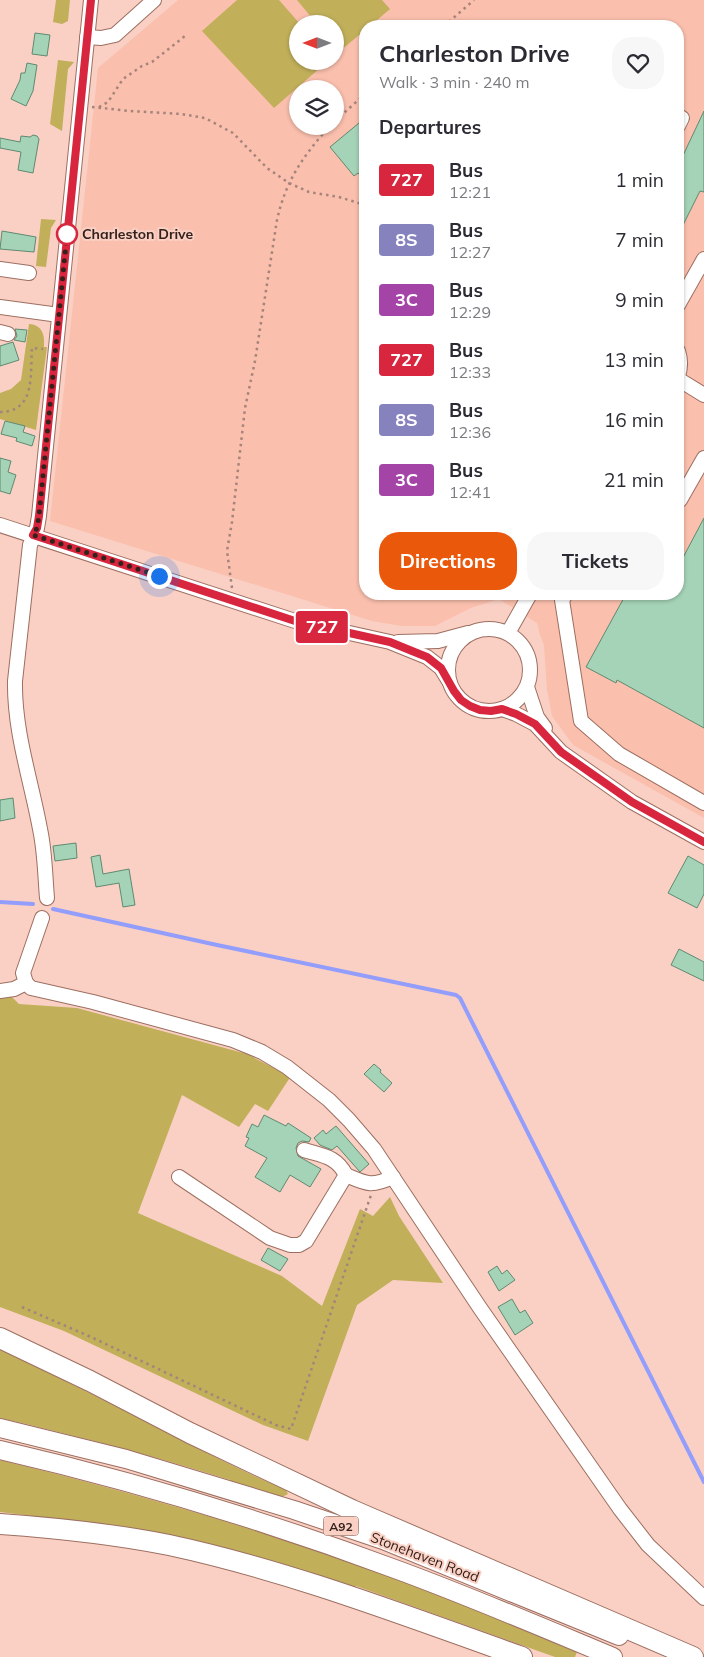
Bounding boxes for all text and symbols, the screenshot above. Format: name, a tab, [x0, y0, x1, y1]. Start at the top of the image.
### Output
north arrow	[289, 15, 344, 70]
map controls	[289, 15, 344, 135]
button: heart	[612, 37, 664, 89]
text: Charleston Drive	[379, 38, 570, 68]
text: Walk · 3 min · 240 m	[379, 72, 530, 92]
button: layers	[289, 80, 344, 135]
text: Departures	[379, 115, 481, 139]
text: Bus	[449, 158, 483, 182]
text: 727	[390, 168, 423, 191]
text: 1 min	[615, 168, 664, 192]
text: 12:21	[449, 182, 491, 202]
text: Bus	[449, 218, 483, 242]
marker: Charleston Drive	[56, 223, 78, 245]
place label: Charleston Drive	[82, 225, 194, 243]
text: 8S	[395, 228, 418, 251]
text: 7 min	[615, 228, 664, 252]
text: 12:27	[449, 242, 491, 262]
text: Bus	[449, 278, 483, 302]
text: 3C	[395, 288, 418, 311]
text: 9 min	[615, 288, 664, 312]
text: 12:29	[449, 302, 491, 322]
text: Bus	[449, 338, 483, 362]
text: 727	[390, 348, 423, 371]
text: 13 min	[604, 348, 664, 372]
text: 12:33	[449, 362, 491, 382]
text: Bus	[449, 398, 483, 422]
text: 8S	[395, 408, 418, 431]
text: 16 min	[604, 408, 664, 432]
text: 12:36	[449, 422, 491, 442]
text: Bus	[449, 458, 483, 482]
text: 3C	[395, 468, 418, 491]
text: 21 min	[604, 468, 664, 492]
text: 12:41	[449, 482, 491, 502]
button: Directions	[379, 532, 517, 590]
button: Tickets	[527, 532, 664, 590]
your location	[147, 564, 172, 589]
line badge: 727	[293, 611, 351, 643]
text: 727	[306, 615, 338, 638]
road number: A92	[324, 1516, 358, 1535]
street label: Stonehaven Road	[368, 1528, 482, 1586]

